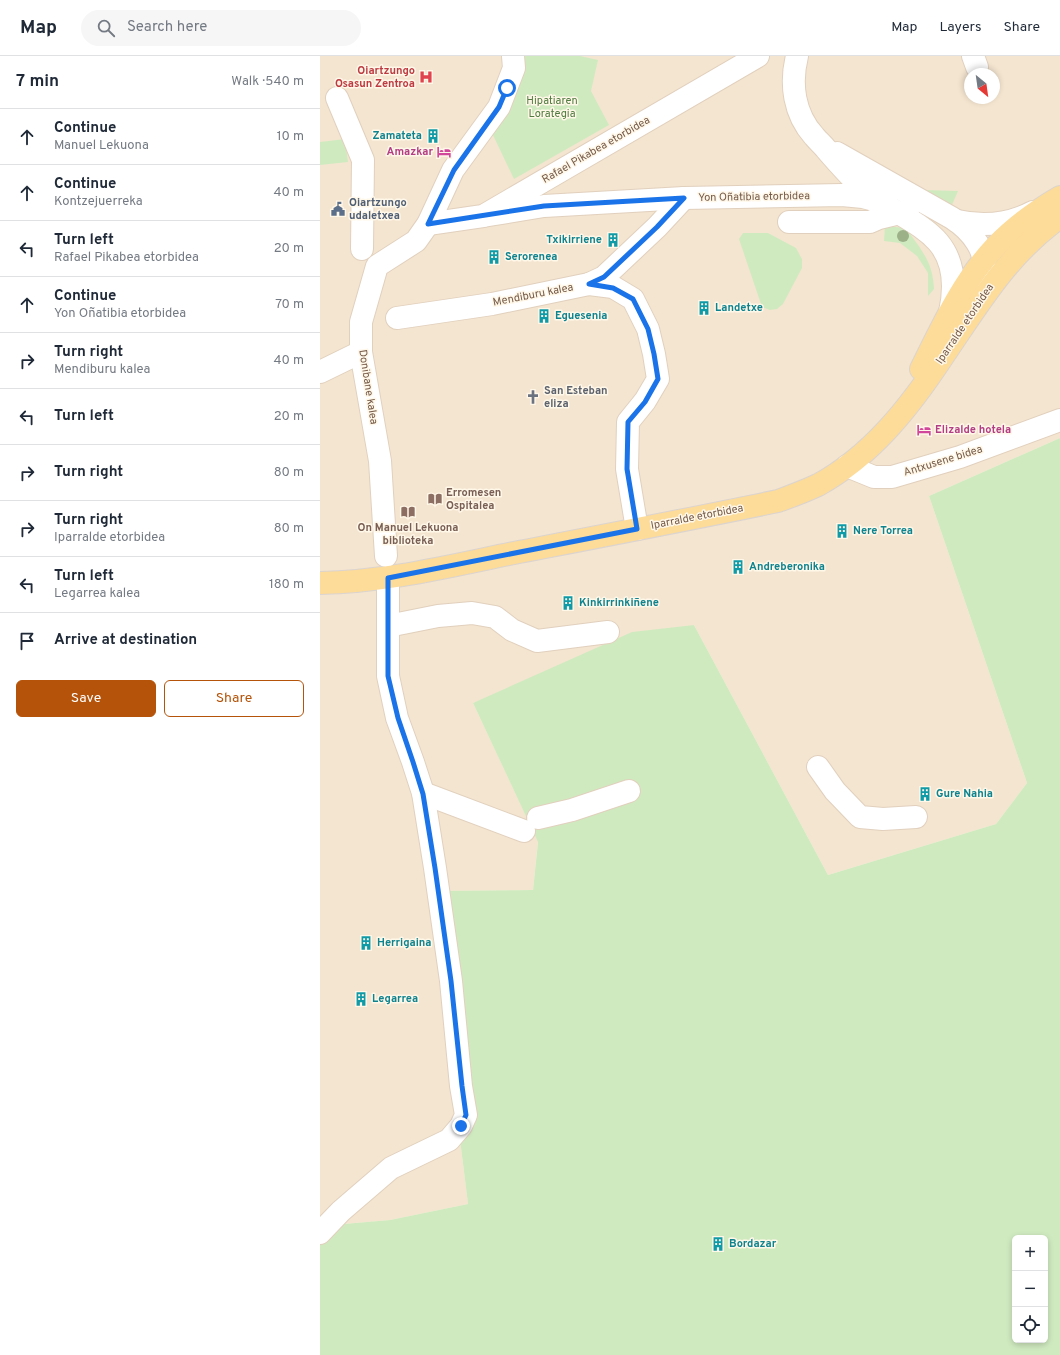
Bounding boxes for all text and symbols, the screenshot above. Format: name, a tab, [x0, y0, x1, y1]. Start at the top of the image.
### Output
search box	[81, 10, 361, 46]
text: Map	[20, 16, 57, 40]
icon: search	[95, 17, 117, 39]
text: Search here	[127, 18, 207, 37]
text: Map	[891, 19, 917, 36]
text: Layers	[939, 19, 981, 36]
text: Share	[1003, 19, 1040, 36]
place label: Oiartzungo Osasun Zentroa	[335, 64, 415, 91]
north arrow	[964, 68, 1000, 104]
hospital icon: Oiartzungo Osasun Zentroa	[418, 69, 434, 85]
text: 7 min	[16, 71, 59, 93]
text: Walk · 540 m	[231, 74, 304, 90]
route start	[498, 79, 516, 97]
park label: Hipatiaren Lorategia	[526, 94, 578, 121]
street label: Rafael Pikabea etorbidea	[539, 113, 653, 187]
text: Continue	[54, 119, 116, 138]
icon: ahead	[16, 126, 38, 148]
building icon: Zamateta	[425, 128, 441, 144]
text: 10 m	[277, 129, 304, 145]
place label: Zamateta	[372, 129, 422, 143]
text: Manuel Lekuona	[54, 138, 149, 154]
hotel icon: Amazkar	[436, 144, 452, 160]
place label: Amazkar	[387, 145, 433, 159]
text: Continue	[54, 175, 116, 194]
icon: ahead	[16, 182, 38, 204]
text: 40 m	[274, 185, 304, 201]
street label: Yon Oñatibia etorbidea	[698, 189, 810, 205]
text: Kontzejuerreka	[54, 194, 143, 210]
place label: Oiartzungo udaletxea	[349, 196, 407, 223]
public building icon: Oiartzungo udaletxea	[330, 201, 346, 217]
text: Turn left	[54, 231, 114, 250]
building icon: Txikirriene	[605, 232, 621, 248]
place label: Txikirriene	[546, 233, 602, 247]
icon: left	[16, 238, 38, 260]
text: 20 m	[274, 241, 304, 257]
building icon: Serorenea	[486, 249, 502, 265]
text: Rafael Pikabea etorbidea	[54, 250, 199, 266]
place label: Serorenea	[505, 250, 557, 264]
street label: Mendiburu kalea	[492, 280, 575, 310]
street label: Iparralde etorbidea	[933, 281, 997, 367]
text: Continue	[54, 287, 116, 306]
icon: ahead	[16, 294, 38, 316]
text: 70 m	[275, 297, 304, 313]
building icon: Landetxe	[696, 300, 712, 316]
place label: Landetxe	[715, 301, 763, 315]
text: Yon Oñatibia etorbidea	[54, 306, 186, 322]
building icon: Eguesenia	[536, 308, 552, 324]
place label: Eguesenia	[555, 309, 608, 323]
text: Turn right	[54, 343, 123, 362]
street label: Donibane kalea	[355, 349, 381, 426]
icon: right	[16, 350, 38, 372]
text: 40 m	[274, 353, 304, 369]
text: Mendiburu kalea	[54, 362, 150, 378]
place label: San Esteban eliza	[544, 384, 608, 411]
church icon: San Esteban eliza	[525, 389, 541, 405]
icon: left	[16, 406, 38, 428]
text: Turn left	[54, 407, 114, 426]
text: 20 m	[274, 409, 304, 425]
hotel icon: Elizalde hotela	[916, 422, 932, 438]
place label: Elizalde hotela	[935, 423, 1011, 437]
street label: Antxusene bidea	[902, 442, 984, 480]
icon: right	[16, 462, 38, 484]
text: Turn right	[54, 463, 123, 482]
text: 80 m	[274, 465, 304, 481]
place label: Erromesen Ospitalea	[446, 486, 501, 513]
library icon: Erromesen Ospitalea	[427, 491, 443, 507]
street label: Iparralde etorbidea	[650, 501, 745, 533]
library icon: On Manuel Lekuona biblioteka	[400, 504, 416, 520]
text: Turn right	[54, 511, 123, 530]
icon: right	[16, 518, 38, 540]
text: 80 m	[274, 521, 304, 537]
place label: On Manuel Lekuona biblioteka	[358, 521, 458, 548]
building icon: Nere Torrea	[834, 523, 850, 539]
place label: Nere Torrea	[853, 524, 913, 538]
text: Iparralde etorbidea	[54, 530, 165, 546]
building icon: Andreberonika	[730, 559, 746, 575]
place label: Andreberonika	[749, 560, 825, 574]
text: Turn left	[54, 567, 114, 586]
icon: left	[16, 574, 38, 596]
text: 180 m	[269, 577, 304, 593]
text: Legarrea kalea	[54, 586, 140, 602]
building icon: Kinkirrinkiñene	[560, 595, 576, 611]
place label: Kinkirrinkiñene	[579, 596, 659, 610]
icon: arrive	[16, 630, 38, 652]
text: Arrive at destination	[54, 631, 197, 650]
button: Save	[16, 680, 156, 717]
button: Share	[164, 680, 304, 717]
building icon: Gure Nahia	[917, 786, 933, 802]
place label: Gure Nahia	[936, 787, 993, 801]
building icon: Herrigaina	[358, 935, 374, 951]
place label: Herrigaina	[377, 936, 431, 950]
building icon: Legarrea	[353, 991, 369, 1007]
place label: Legarrea	[372, 992, 418, 1006]
route end	[452, 1117, 470, 1135]
map controls	[1012, 1235, 1048, 1343]
button: +	[1012, 1235, 1048, 1271]
building icon: Bordazar	[710, 1236, 726, 1252]
place label: Bordazar	[729, 1237, 777, 1251]
button: −	[1012, 1271, 1048, 1307]
button: locate	[1012, 1307, 1048, 1343]

